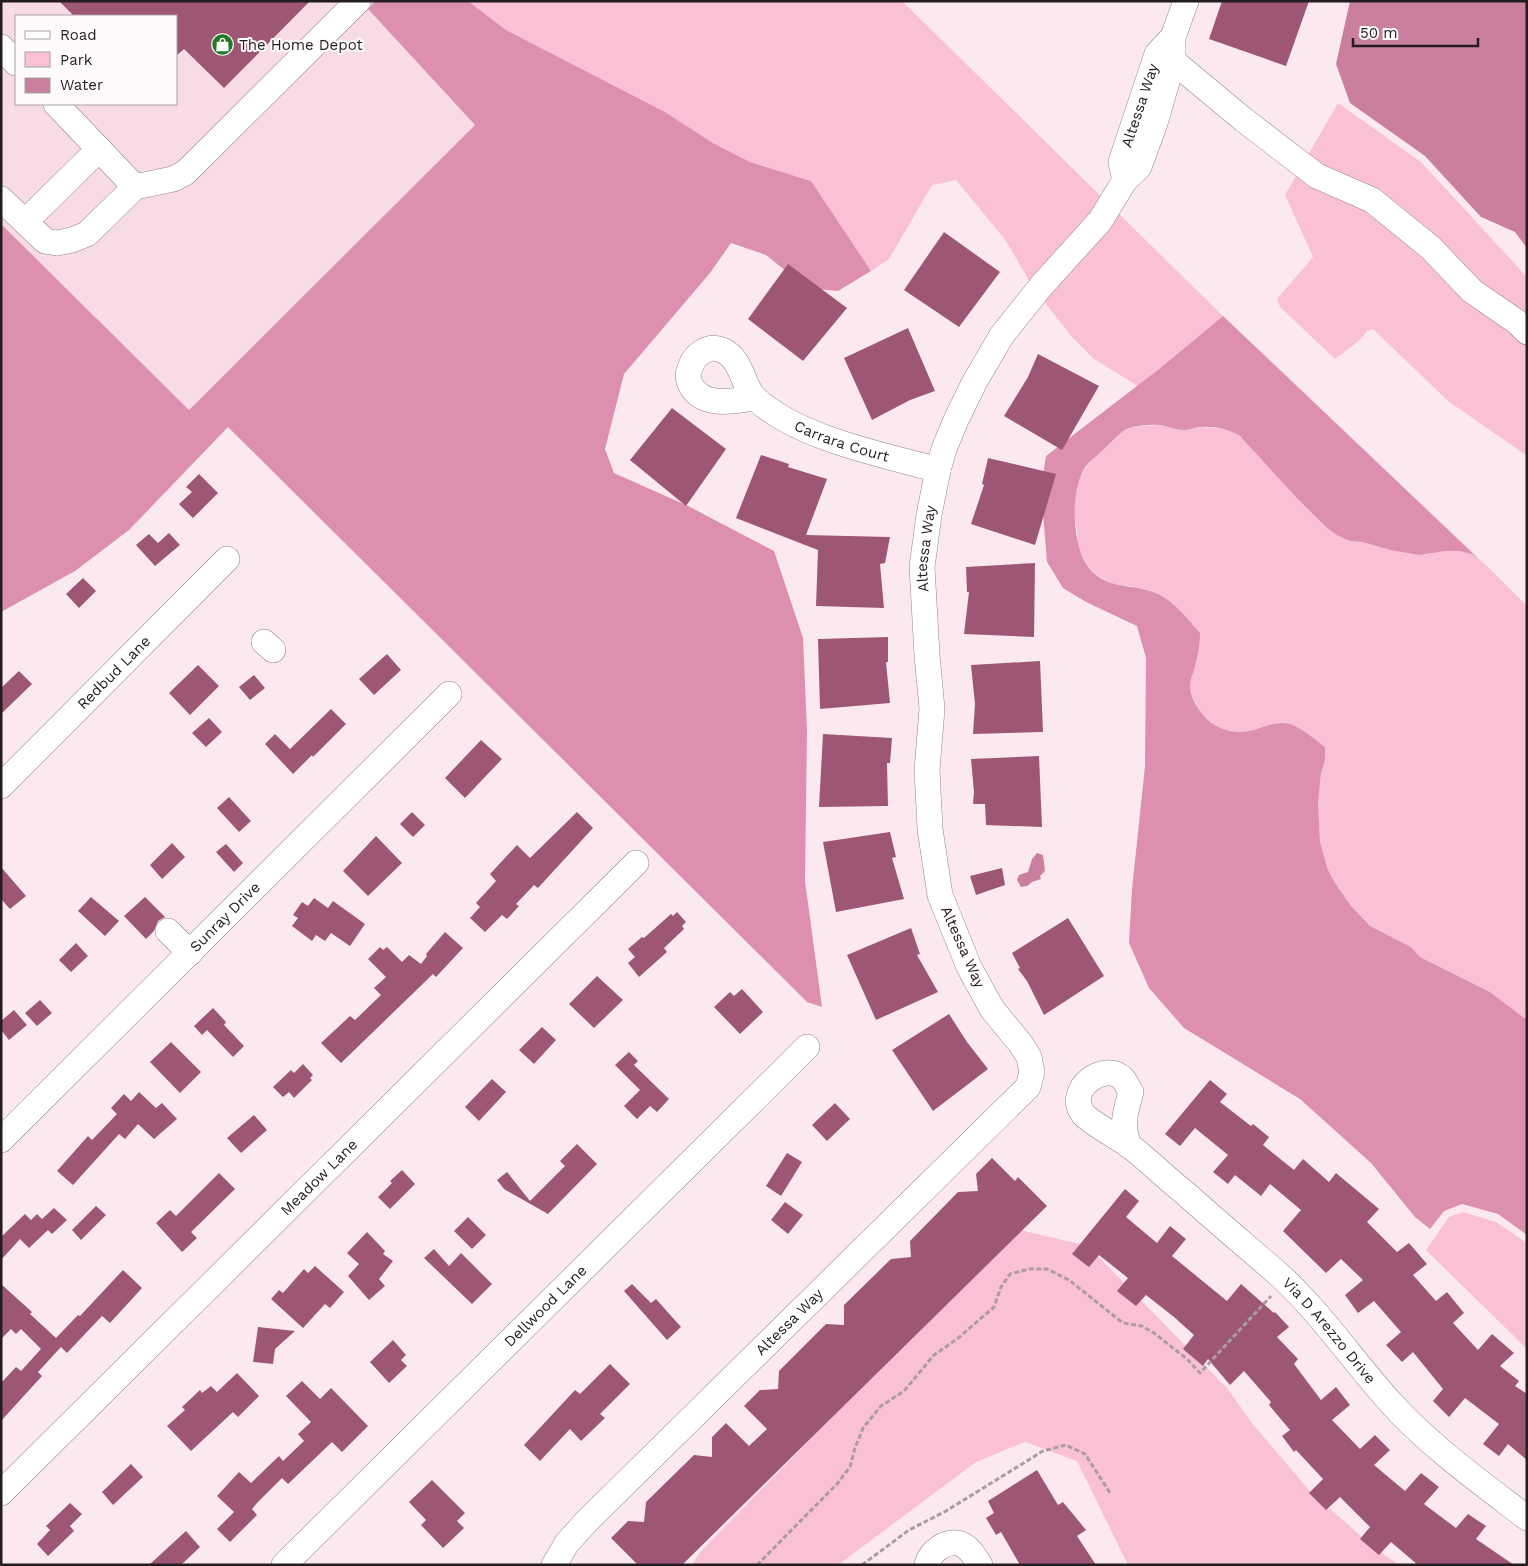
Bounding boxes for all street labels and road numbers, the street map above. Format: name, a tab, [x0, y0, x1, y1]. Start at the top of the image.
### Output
street label: Altessa Way	[1117, 61, 1162, 150]
street label: Carrara Court	[791, 417, 892, 466]
street label: Altessa Way	[913, 503, 940, 593]
street label: Redbud Lane	[73, 632, 154, 713]
street label: Sunray Drive	[186, 878, 264, 956]
street label: Altessa Way	[937, 903, 989, 991]
street label: Meadow Lane	[277, 1136, 361, 1219]
street label: Dellwood Lane	[501, 1261, 590, 1351]
street label: Via D Arezzo Drive	[1279, 1274, 1380, 1388]
street label: Altessa Way	[752, 1285, 827, 1359]

